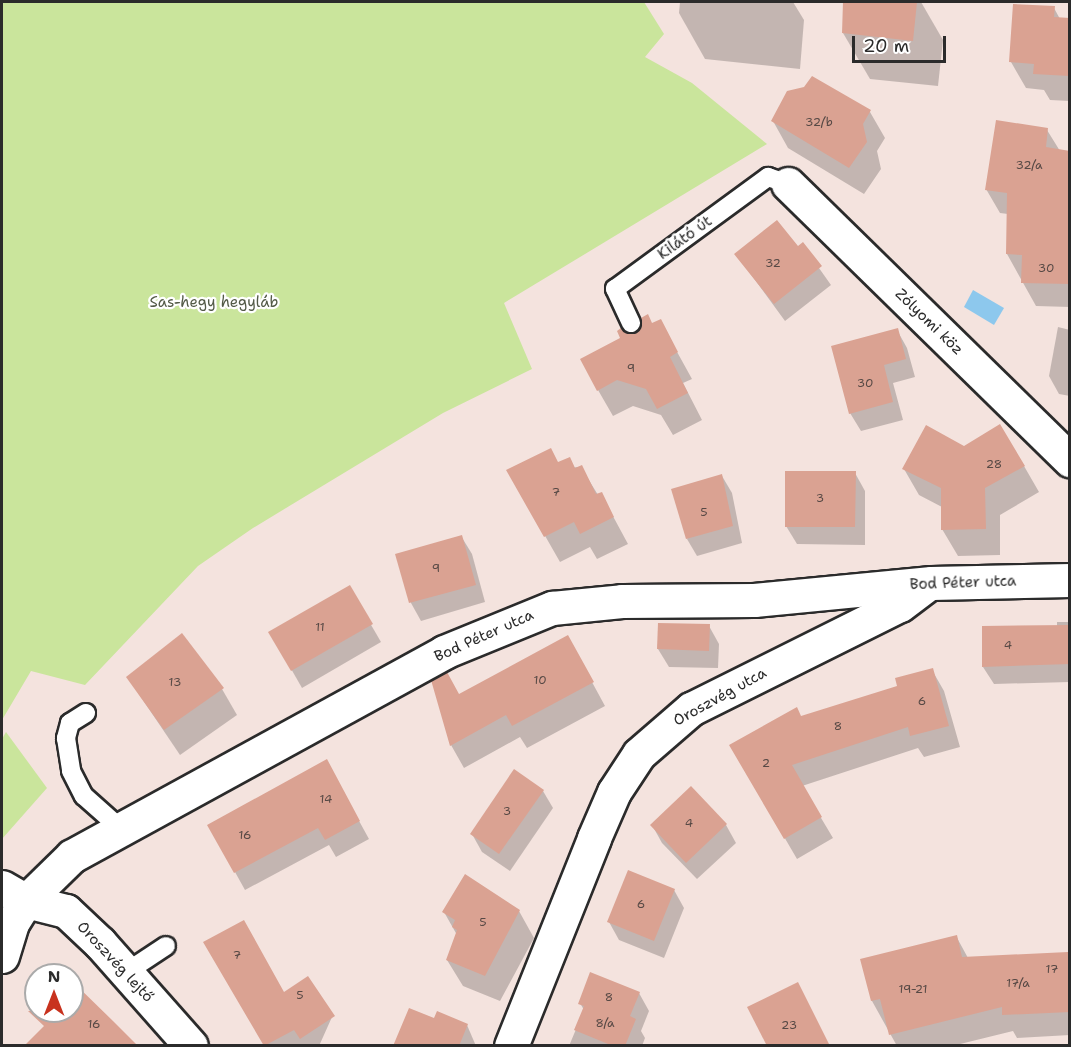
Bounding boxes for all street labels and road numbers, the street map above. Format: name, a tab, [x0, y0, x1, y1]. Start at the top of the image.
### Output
street label: Kilátó út	[654, 212, 716, 264]
street label: Zólyomi köz	[891, 285, 967, 359]
street label: Bod Péter utca	[909, 572, 1017, 594]
street label: Bod Péter utca	[432, 606, 536, 666]
street label: Oroszvég utca	[670, 664, 770, 730]
street label: Oroszvég lejtő	[73, 918, 157, 1006]

